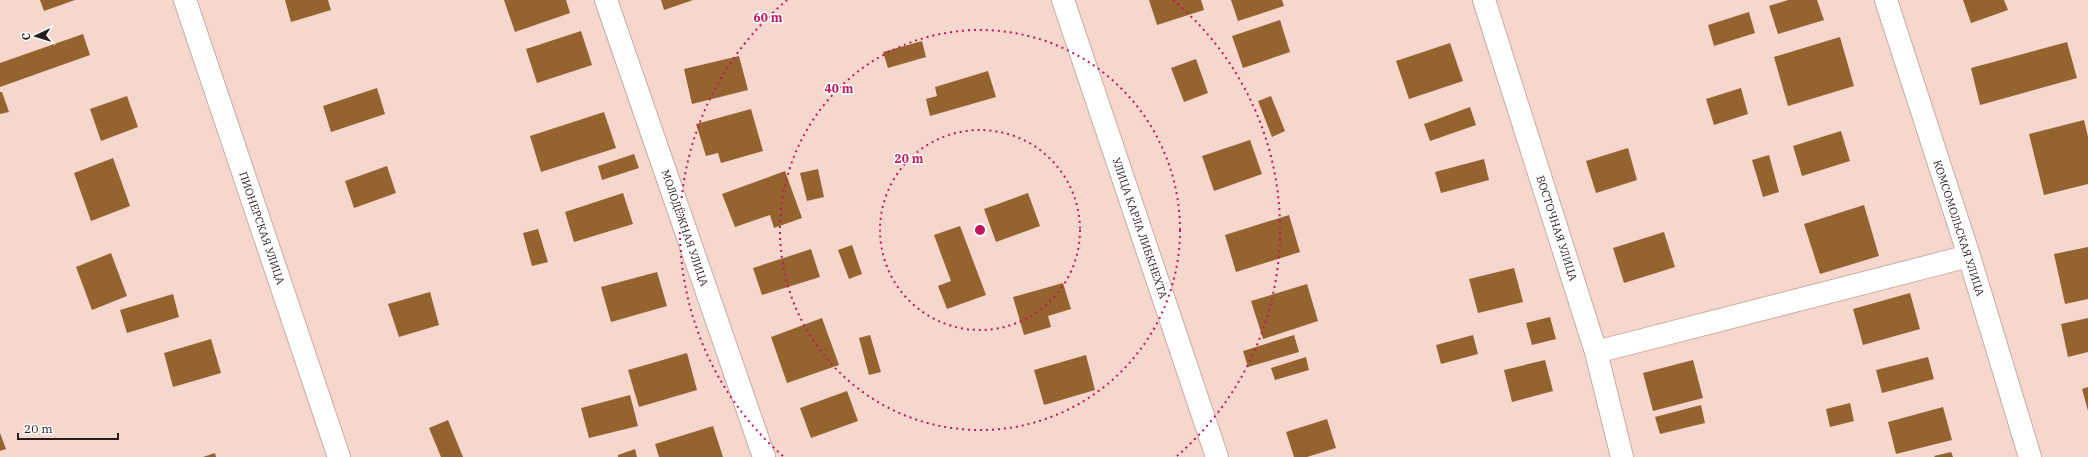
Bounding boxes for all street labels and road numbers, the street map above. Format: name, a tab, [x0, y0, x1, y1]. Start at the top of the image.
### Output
street label: УЛИЦА КАРЛА ЛИБКНЕХТА	[1109, 156, 1171, 301]
street label: КОМСОМОЛЬСКАЯ УЛИЦА	[1930, 158, 1988, 298]
street label: МОЛОДЁЖНАЯ УЛИЦА	[658, 168, 712, 289]
street label: ПИОНЕРСКАЯ УЛИЦА	[236, 170, 288, 287]
street label: ВОСТОЧНАЯ УЛИЦА	[1533, 174, 1581, 283]

